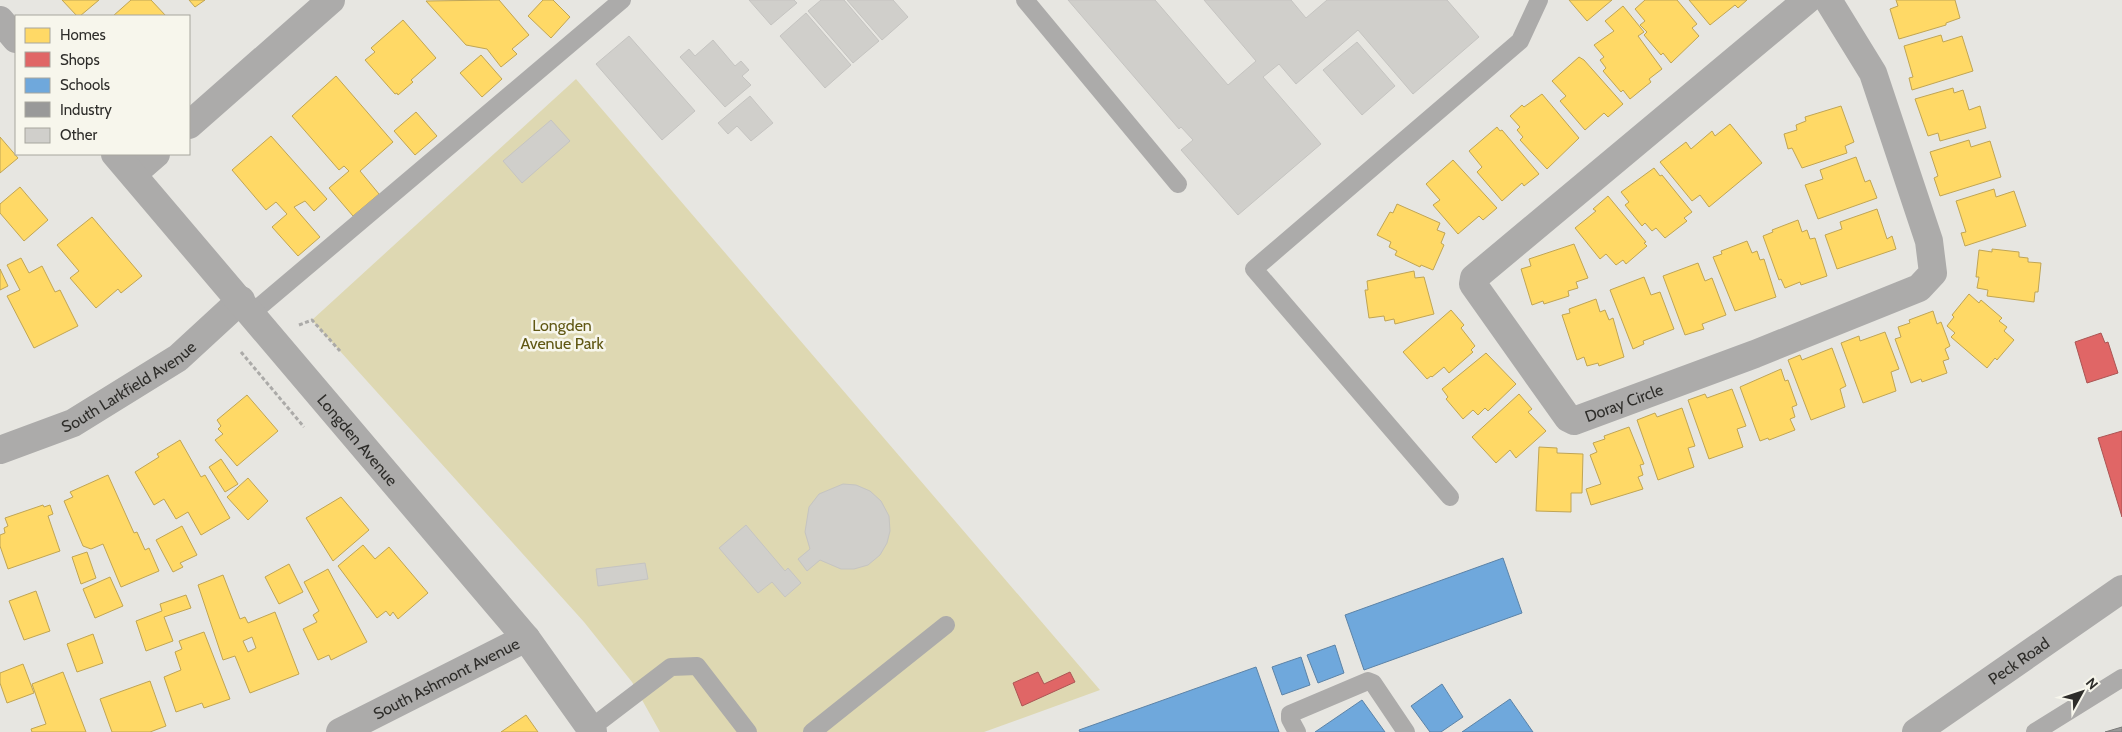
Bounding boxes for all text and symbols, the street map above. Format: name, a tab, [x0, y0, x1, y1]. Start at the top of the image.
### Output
legend	[15, 15, 190, 155]
text: Homes	[60, 26, 106, 44]
text: Shops	[60, 51, 100, 69]
text: Schools	[60, 76, 110, 94]
text: Industry	[60, 101, 112, 119]
text: Other	[60, 126, 97, 144]
park label: Longden Avenue Park	[520, 316, 604, 353]
street label: South Larkfield Avenue	[59, 337, 200, 436]
street label: Doray Circle	[1582, 379, 1666, 426]
street label: Longden Avenue	[314, 390, 402, 489]
street label: Peck Road	[1985, 633, 2053, 688]
street label: South Ashmont Avenue	[370, 634, 522, 723]
north arrow	[2057, 667, 2107, 717]
text: N	[2082, 674, 2102, 693]

